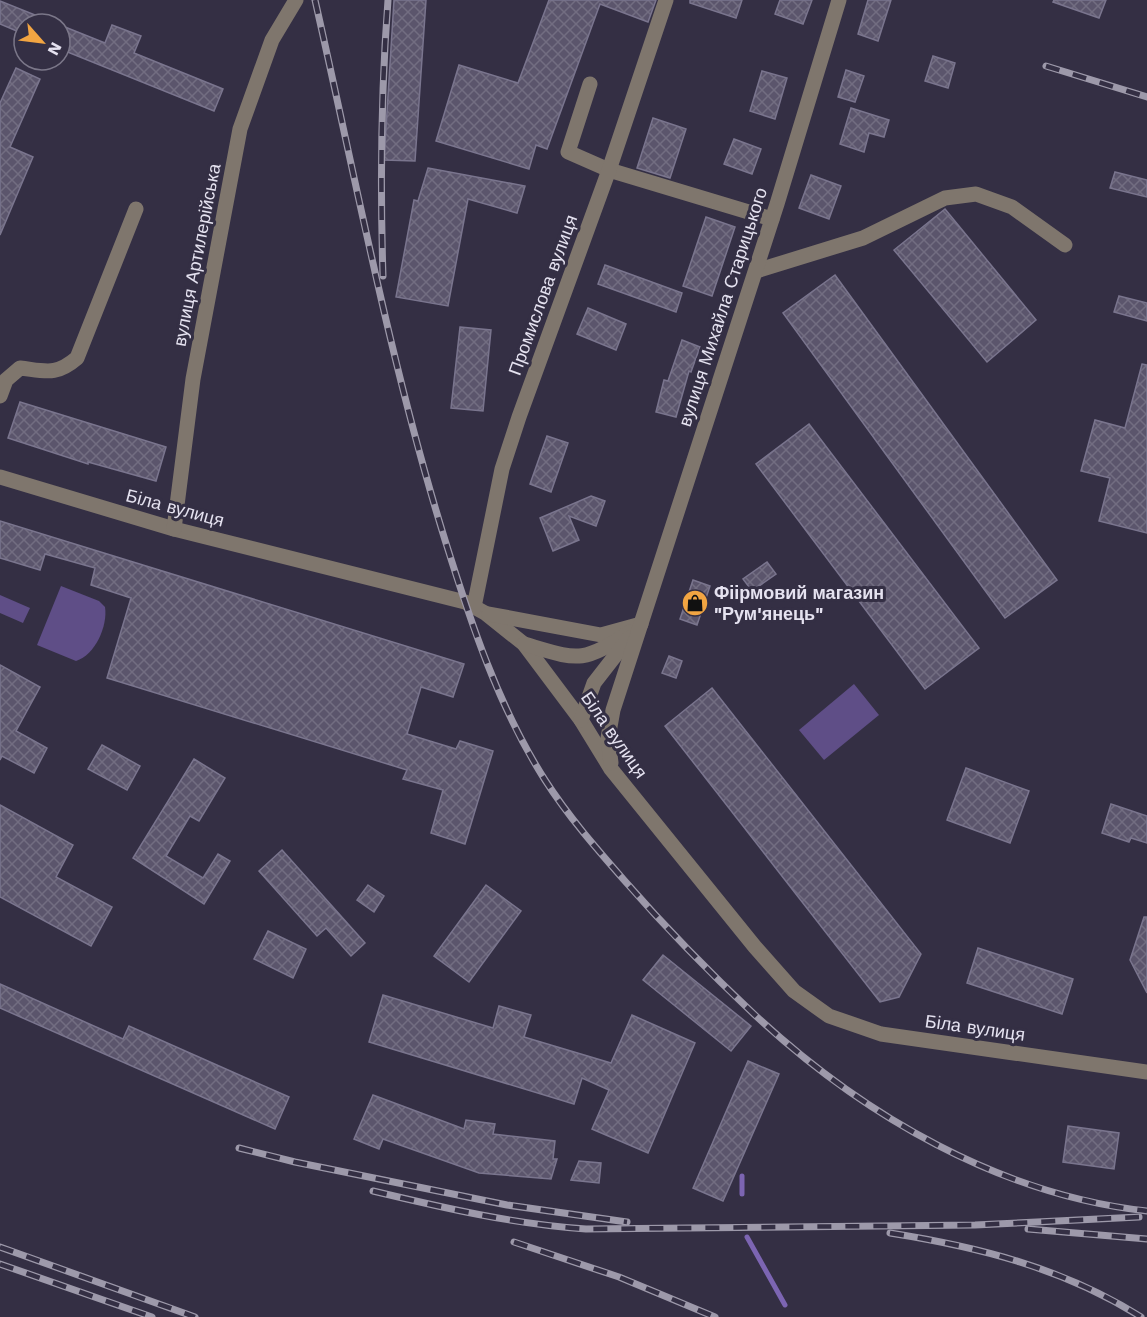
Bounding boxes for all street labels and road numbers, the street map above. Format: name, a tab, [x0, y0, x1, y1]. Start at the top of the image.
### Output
street label: вулиця Артилерійська	[168, 161, 225, 348]
street label: вулиця Михайла Старицького	[674, 185, 771, 429]
street label: Промислова вулиця	[504, 212, 581, 378]
street label: Біла вулиця	[124, 484, 227, 531]
street label: Біла вулиця	[577, 687, 652, 782]
street label: Біла вулиця	[924, 1010, 1026, 1045]

